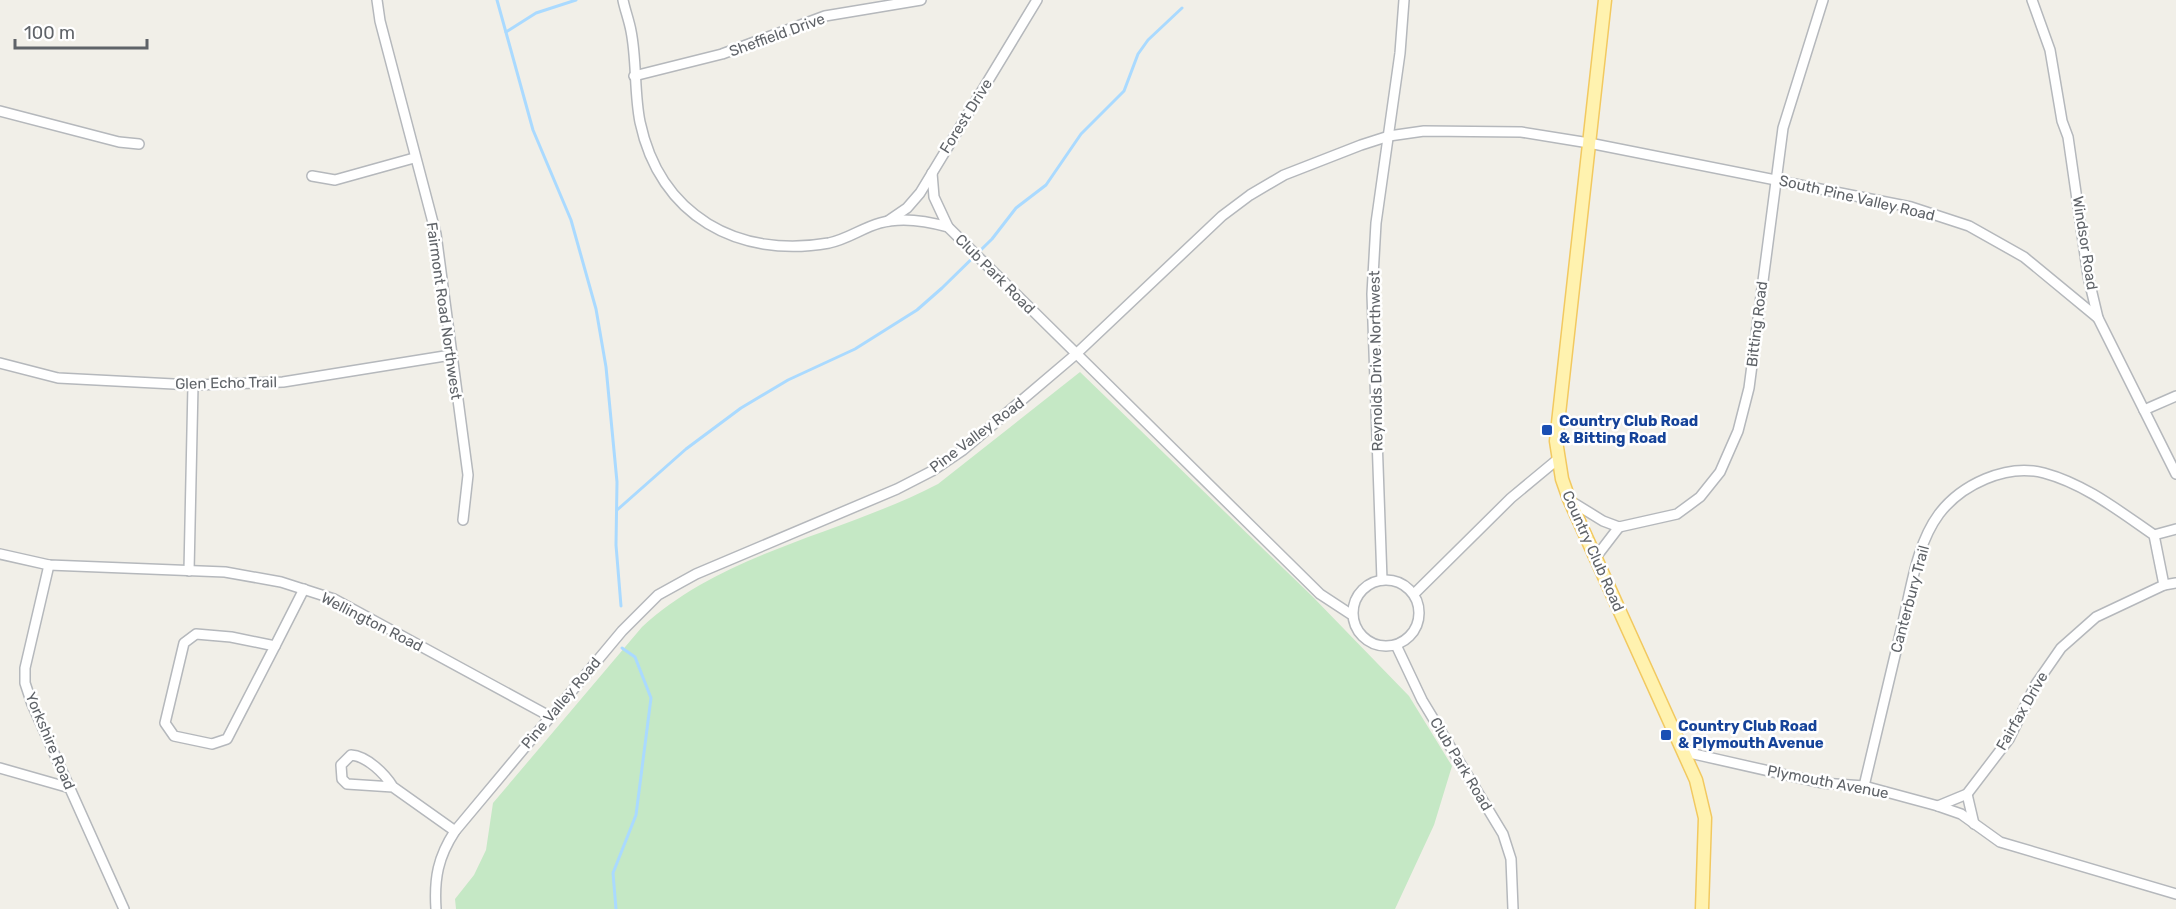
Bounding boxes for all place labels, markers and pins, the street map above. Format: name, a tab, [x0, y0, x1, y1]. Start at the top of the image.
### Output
place label: Country Club Road & Bitting Road	[1559, 412, 1698, 447]
marker: Country Club Road & Bitting Road	[1540, 423, 1554, 437]
place label: Country Club Road & Plymouth Avenue	[1678, 717, 1824, 752]
marker: Country Club Road & Plymouth Avenue	[1659, 728, 1673, 742]

